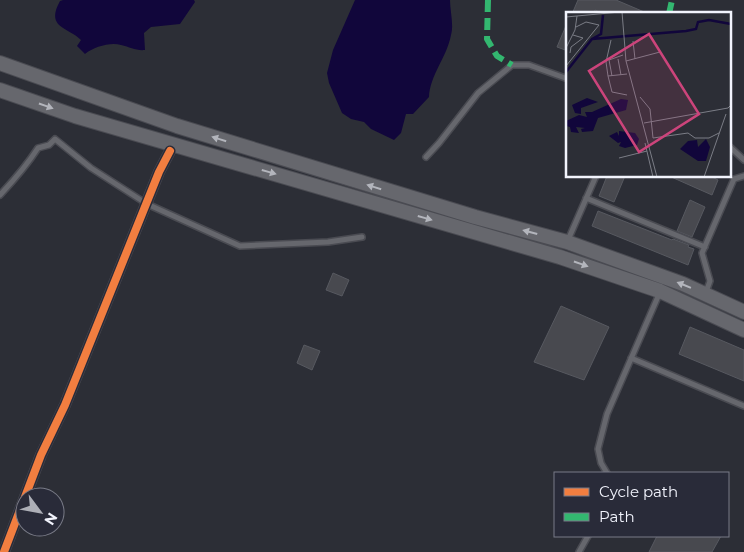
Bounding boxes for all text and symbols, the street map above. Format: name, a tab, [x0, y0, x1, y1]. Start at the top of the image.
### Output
inset map	[566, 12, 732, 178]
one-way arrow	[39, 102, 54, 110]
one-way arrow	[211, 135, 226, 142]
one-way arrow	[262, 169, 277, 177]
one-way arrow	[366, 182, 381, 190]
one-way arrow	[417, 214, 433, 222]
one-way arrow	[522, 228, 537, 236]
one-way arrow	[573, 261, 588, 268]
one-way arrow	[677, 280, 691, 288]
legend	[554, 472, 729, 537]
text: Cycle path	[599, 482, 678, 501]
north arrow	[15, 487, 65, 537]
text: Path	[599, 507, 635, 526]
text: N	[40, 509, 62, 528]

